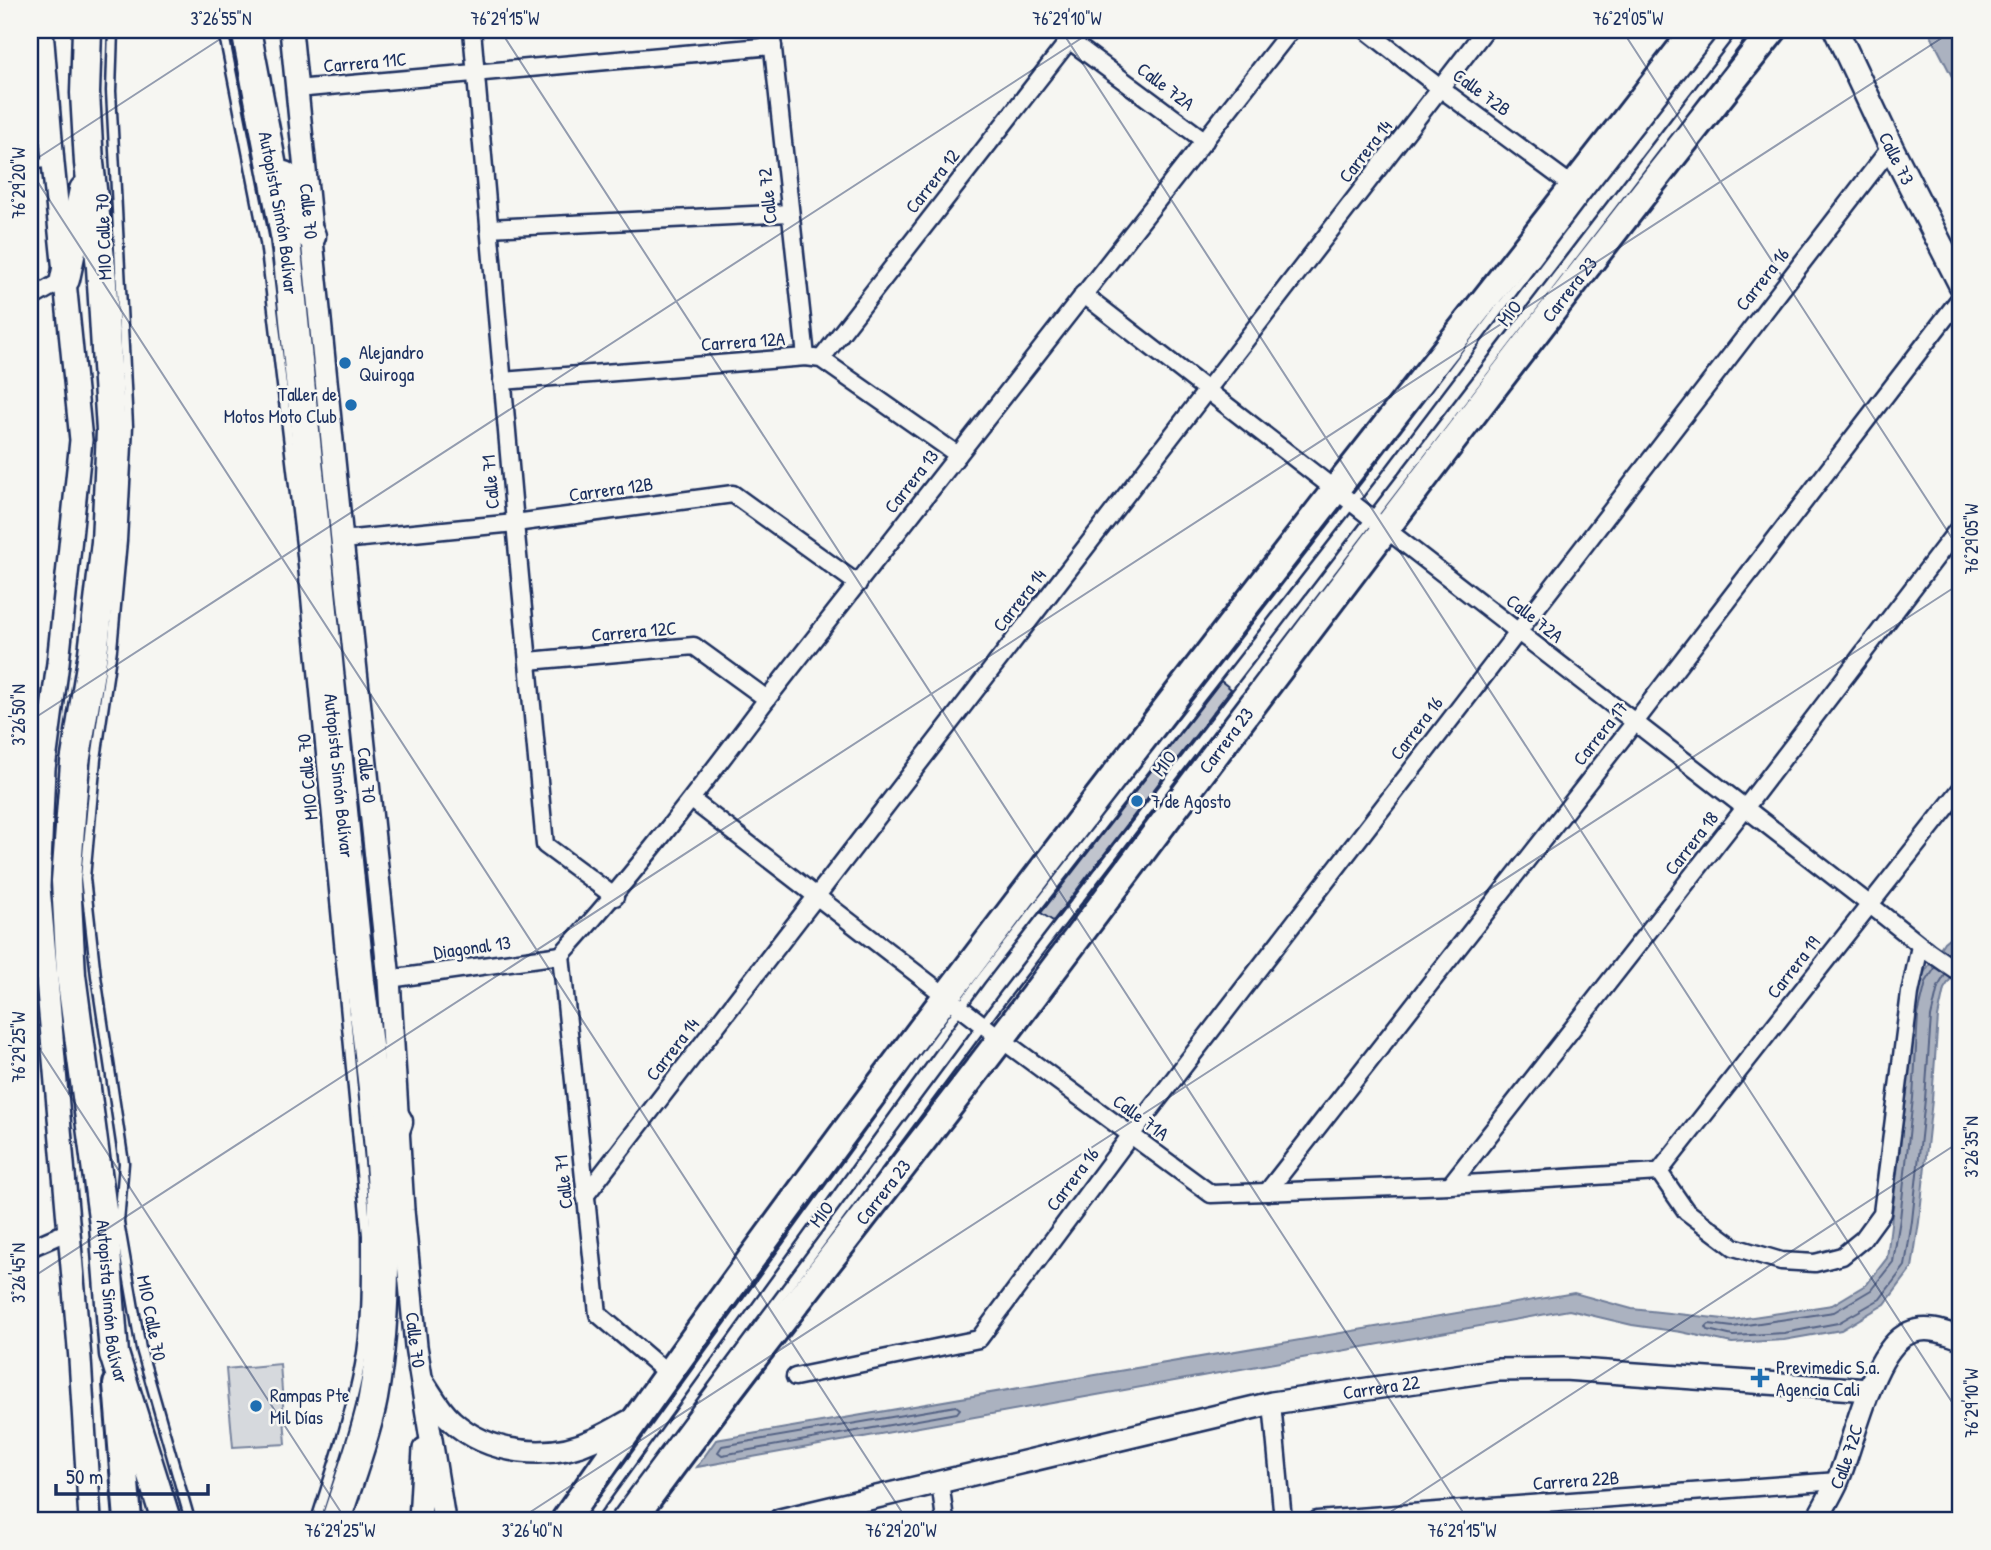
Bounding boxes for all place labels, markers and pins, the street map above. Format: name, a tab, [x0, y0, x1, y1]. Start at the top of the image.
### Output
place label: Alejandro Quiroga	[359, 339, 424, 387]
marker: Alejandro Quiroga	[337, 355, 353, 371]
place label: Taller de Motos Moto Club	[224, 381, 337, 429]
marker: Taller de Motos Moto Club	[343, 397, 359, 413]
place label: 7 de Agosto	[1151, 788, 1231, 814]
marker: 7 de Agosto	[1129, 793, 1145, 809]
place label: Previmedic S.a. Agencia Cali	[1776, 1354, 1880, 1402]
marker: Previmedic S.a. Agencia Cali	[1750, 1368, 1770, 1388]
place label: Rampas Pte Mil Días	[270, 1382, 350, 1430]
marker: Rampas Pte Mil Días	[248, 1398, 264, 1414]

